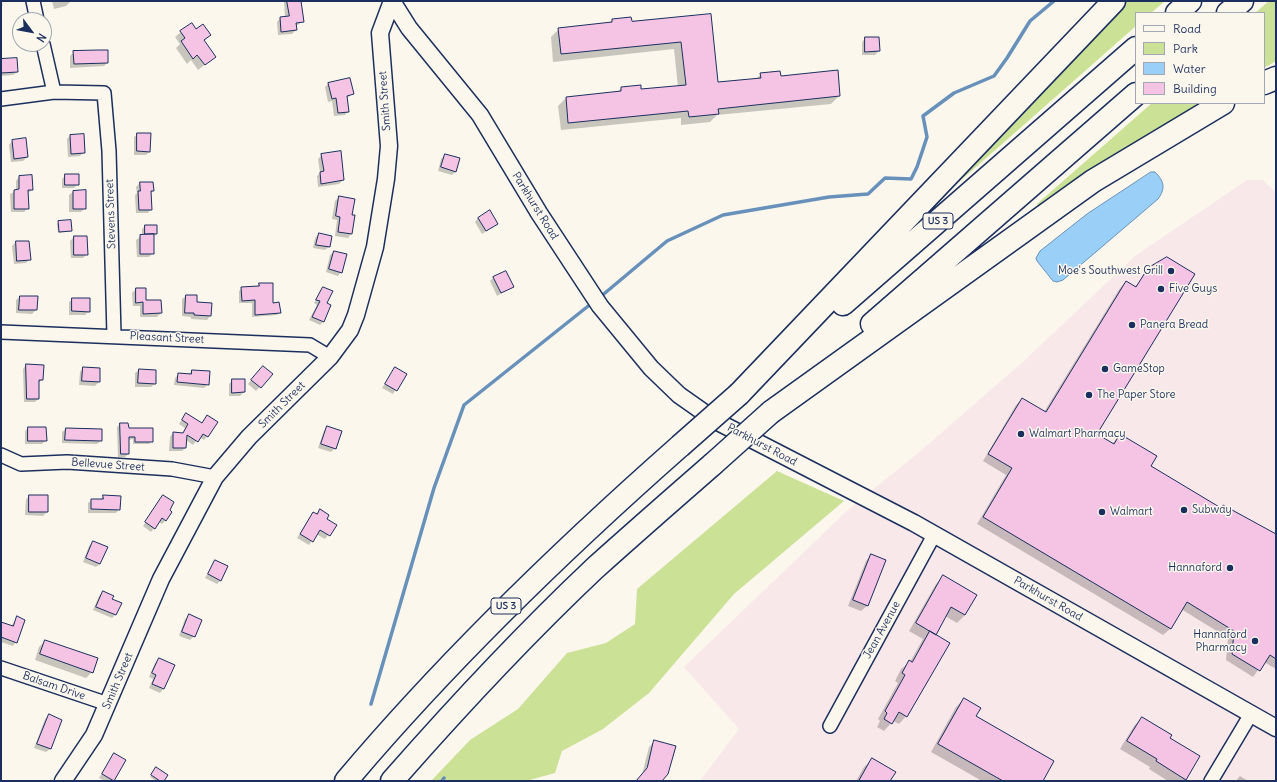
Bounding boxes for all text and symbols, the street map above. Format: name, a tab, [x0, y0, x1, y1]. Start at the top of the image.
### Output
north arrow	[12, 12, 52, 52]
legend	[1135, 12, 1265, 104]
text: Road	[1173, 21, 1201, 36]
text: N	[33, 31, 49, 45]
text: Park	[1173, 41, 1198, 56]
text: Water	[1173, 61, 1206, 76]
street label: Smith Street	[376, 70, 394, 132]
text: Building	[1173, 81, 1217, 96]
street label: Parkhurst Road	[509, 170, 561, 242]
street label: Stevens Street	[103, 179, 119, 249]
road number: US 3	[923, 213, 953, 229]
place label: Moe's Southwest Grill	[1058, 264, 1163, 278]
marker: Moe's Southwest Grill	[1166, 266, 1176, 276]
place label: Five Guys	[1169, 282, 1217, 296]
marker: Five Guys	[1156, 284, 1166, 294]
place label: Panera Bread	[1140, 318, 1208, 332]
marker: Panera Bread	[1127, 320, 1137, 330]
street label: Pleasant Street	[129, 329, 205, 347]
place label: GameStop	[1113, 362, 1165, 376]
marker: GameStop	[1100, 364, 1110, 374]
street label: Smith Street	[256, 379, 308, 431]
place label: The Paper Store	[1097, 388, 1175, 402]
marker: The Paper Store	[1084, 390, 1094, 400]
street label: Parkhurst Road	[725, 421, 799, 469]
place label: Walmart Pharmacy	[1029, 427, 1126, 441]
marker: Walmart Pharmacy	[1016, 429, 1026, 439]
street label: Bellevue Street	[71, 456, 145, 474]
place label: Subway	[1192, 503, 1232, 517]
place label: Walmart	[1110, 505, 1153, 519]
marker: Subway	[1179, 505, 1189, 515]
marker: Walmart	[1097, 507, 1107, 517]
place label: Hannaford	[1168, 561, 1222, 575]
marker: Hannaford	[1225, 563, 1235, 573]
street label: Parkhurst Road	[1011, 574, 1085, 624]
road number: US 3	[491, 598, 521, 614]
street label: Jean Avenue	[861, 599, 903, 661]
place label: Hannaford Pharmacy	[1193, 628, 1247, 654]
marker: Hannaford Pharmacy	[1250, 636, 1260, 646]
street label: Smith Street	[100, 651, 136, 711]
street label: Balsam Drive	[21, 669, 87, 703]

